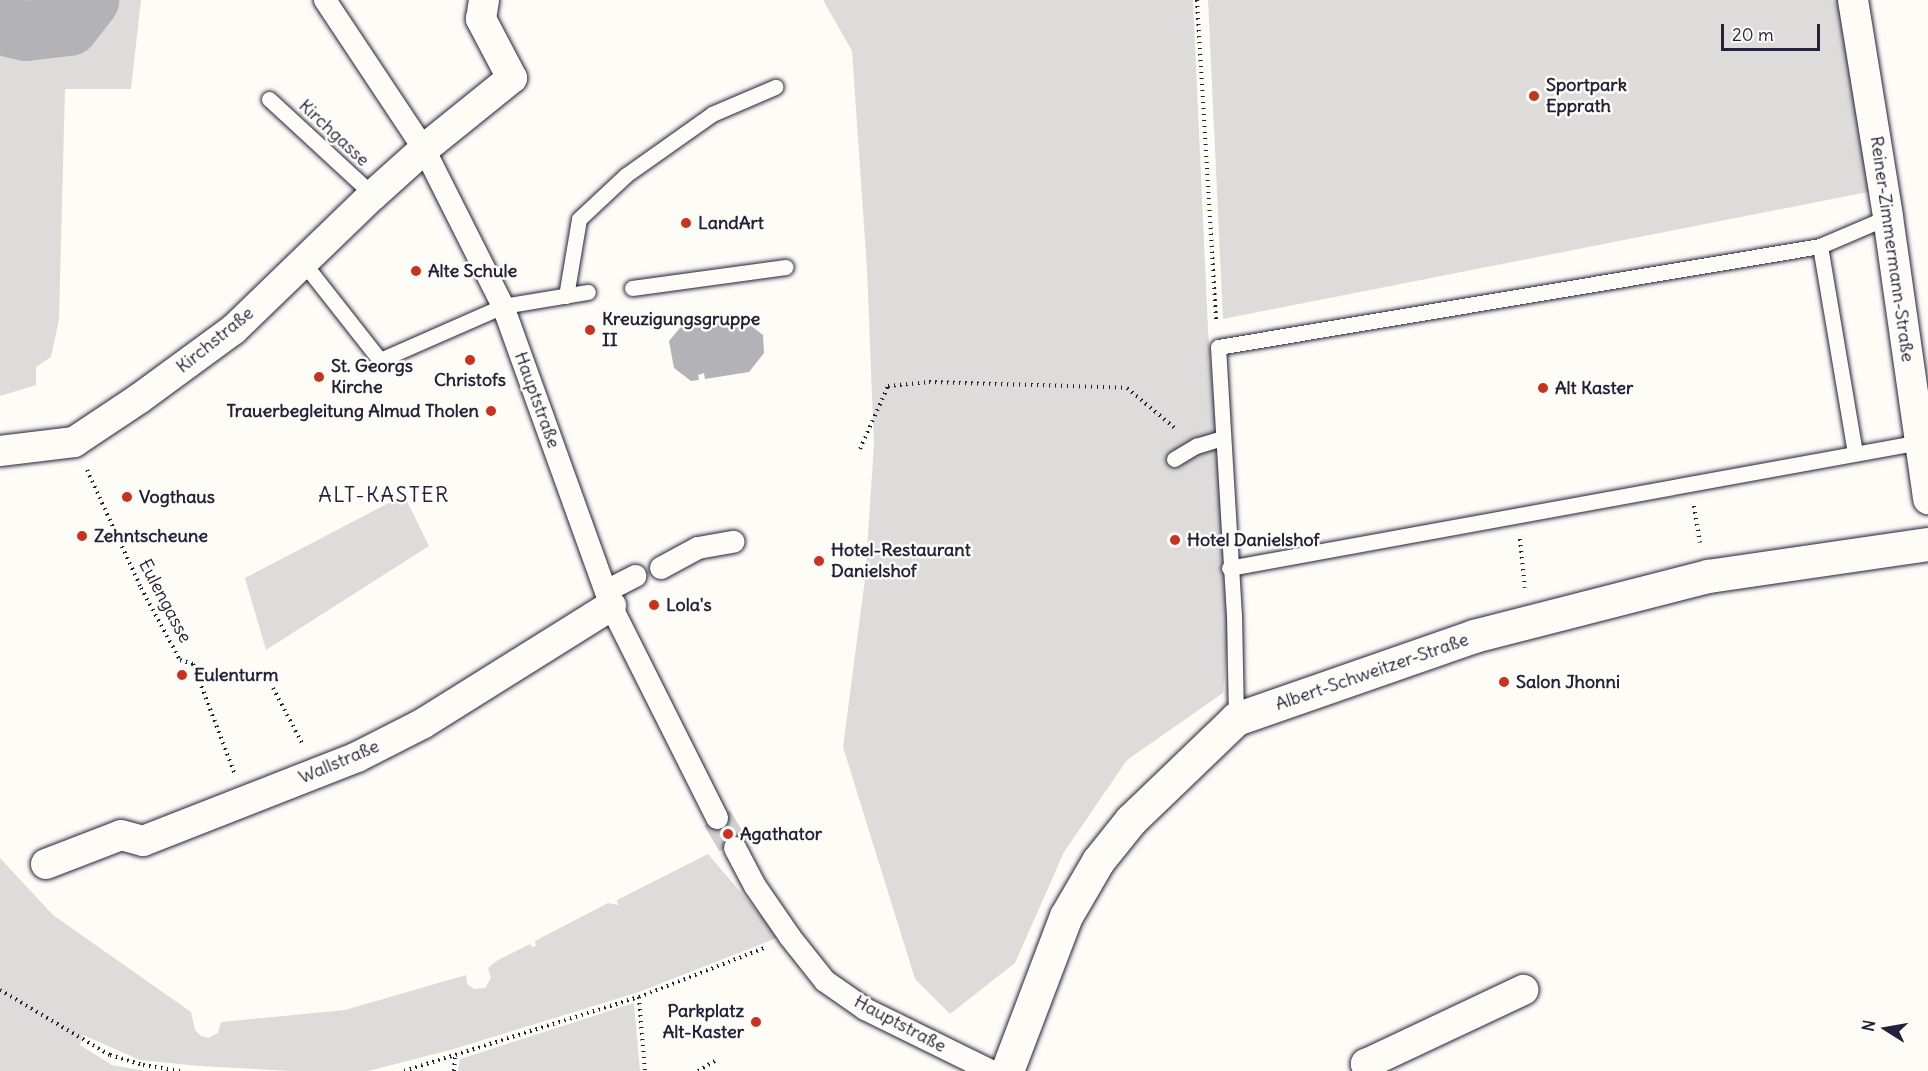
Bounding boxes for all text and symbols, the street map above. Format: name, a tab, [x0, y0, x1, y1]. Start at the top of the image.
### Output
scale bar	[1724, 12, 1823, 50]
text: 20 m	[1732, 23, 1774, 46]
place label: Sportpark Epprath	[1546, 75, 1627, 118]
marker: Sportpark Epprath	[1527, 89, 1541, 103]
street label: Kirchgasse	[294, 95, 374, 171]
street label: Reiner-Zimmermann-Straße	[1865, 135, 1919, 363]
place label: LandArt	[698, 212, 764, 234]
marker: LandArt	[679, 216, 693, 230]
place label: Alte Schule	[428, 260, 517, 282]
marker: Alte Schule	[409, 264, 423, 278]
street label: Kirchstraße	[172, 302, 258, 378]
place label: Kreuzigungsgruppe II	[602, 309, 760, 352]
marker: Kreuzigungsgruppe II	[583, 323, 597, 337]
street label: Hauptstraße	[510, 349, 564, 451]
marker: Christofs	[463, 353, 477, 367]
place label: St. Georgs Kirche	[331, 356, 413, 398]
place label: Christofs	[434, 369, 506, 391]
marker: St. Georgs Kirche	[312, 370, 326, 384]
place label: Alt Kaster	[1555, 377, 1633, 399]
marker: Alt Kaster	[1536, 381, 1550, 395]
place label: Trauerbegleitung Almud Tholen	[227, 400, 479, 422]
marker: Trauerbegleitung Almud Tholen	[484, 404, 498, 418]
district label: ALT-KASTER	[318, 482, 450, 508]
place label: Vogthaus	[139, 486, 215, 508]
marker: Vogthaus	[120, 490, 134, 504]
place label: Zehntscheune	[94, 525, 208, 547]
marker: Zehntscheune	[75, 529, 89, 543]
place label: Hotel Danielshof	[1187, 529, 1319, 551]
marker: Hotel Danielshof	[1168, 533, 1182, 547]
place label: Hotel-Restaurant Danielshof	[831, 540, 971, 582]
marker: Hotel-Restaurant Danielshof	[812, 554, 826, 568]
street label: Eulengasse	[134, 556, 196, 646]
place label: Lola's	[666, 594, 712, 616]
marker: Lola's	[647, 598, 661, 612]
street label: Albert-Schweitzer-Straße	[1273, 629, 1471, 715]
place label: Eulenturm	[194, 664, 278, 686]
marker: Eulenturm	[175, 668, 189, 682]
place label: Salon Jhonni	[1516, 671, 1620, 693]
marker: Salon Jhonni	[1497, 675, 1511, 689]
street label: Wallstraße	[296, 735, 382, 789]
place label: Agathator	[740, 823, 822, 845]
marker: Agathator	[721, 827, 735, 841]
street label: Hauptstraße	[850, 991, 950, 1057]
north arrow	[1856, 999, 1916, 1059]
place label: Parkplatz Alt-Kaster	[663, 1001, 744, 1044]
marker: Parkplatz Alt-Kaster	[749, 1015, 763, 1029]
text: N	[1857, 1018, 1879, 1033]

